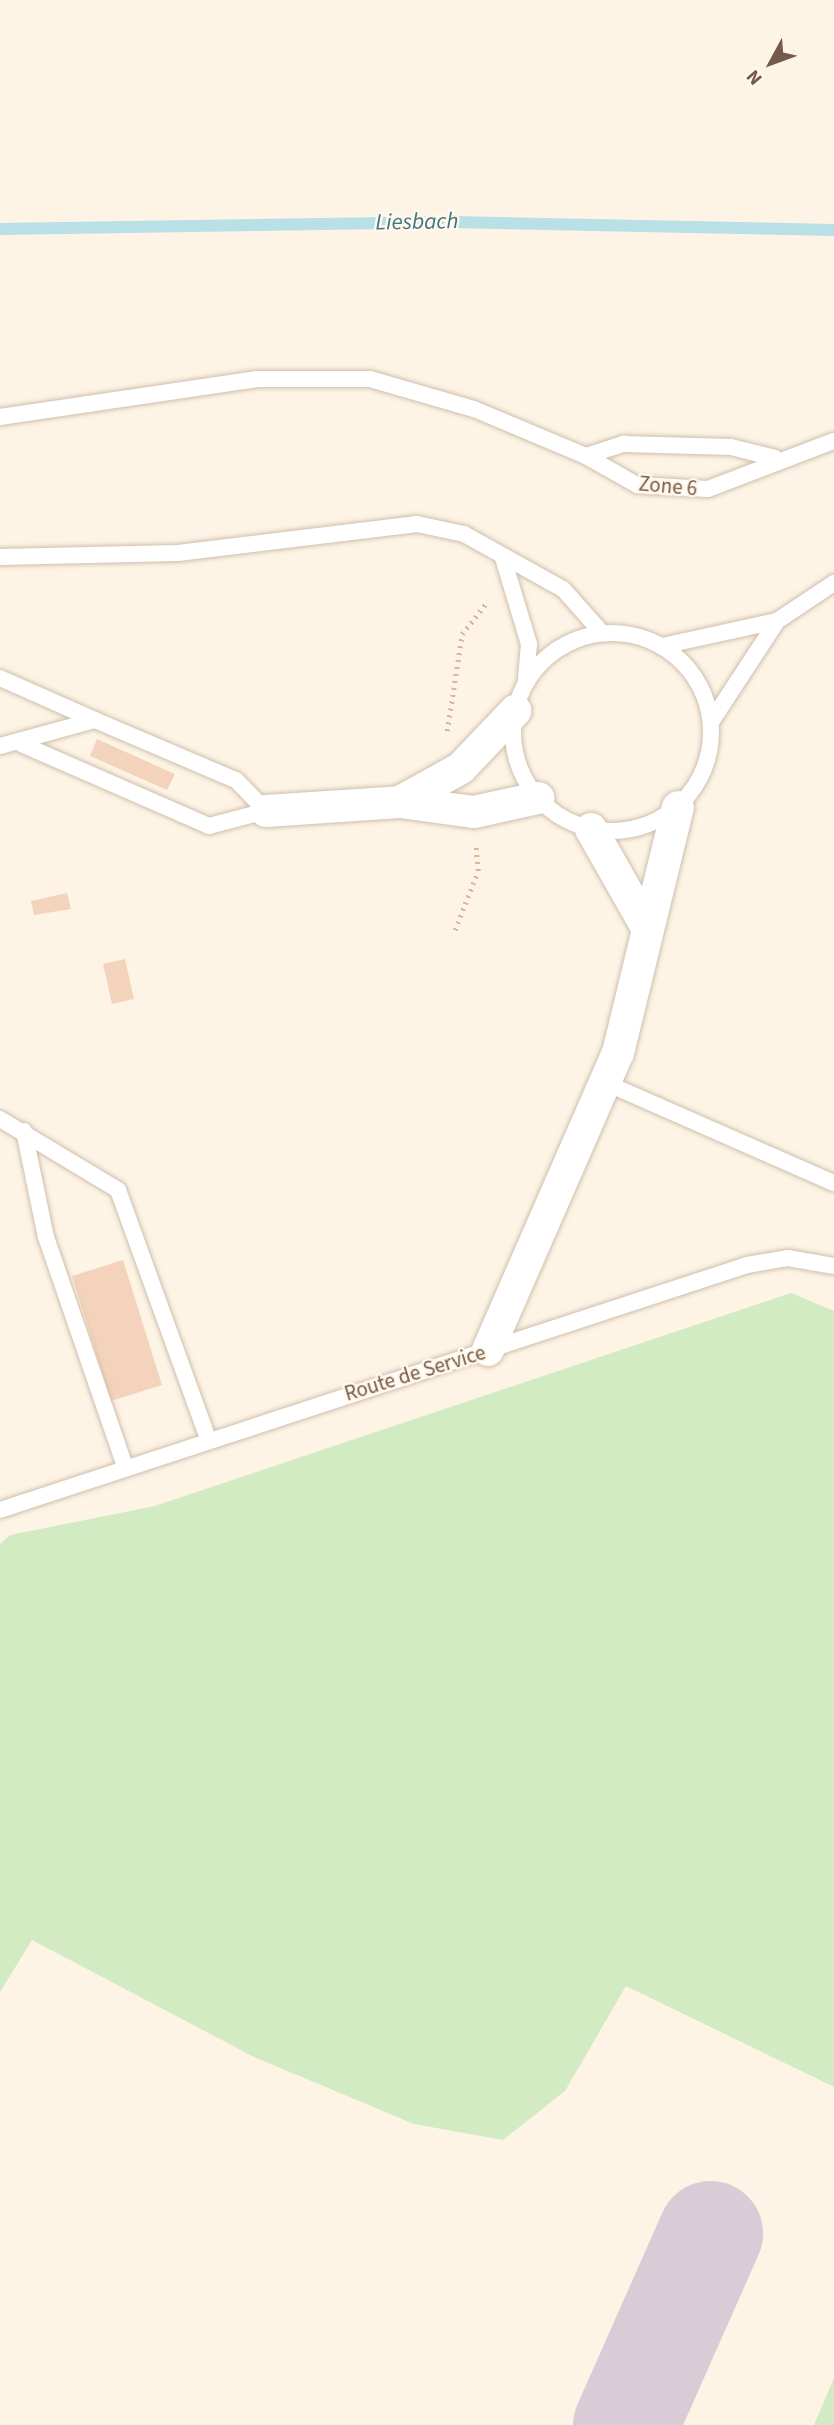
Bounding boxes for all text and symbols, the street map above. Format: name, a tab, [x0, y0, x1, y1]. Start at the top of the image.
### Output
north arrow	[736, 28, 806, 98]
text: N	[740, 63, 769, 91]
water label: Liesbach	[375, 207, 459, 237]
street label: Zone 6	[638, 471, 698, 501]
street label: Route de Service	[341, 1340, 489, 1406]

